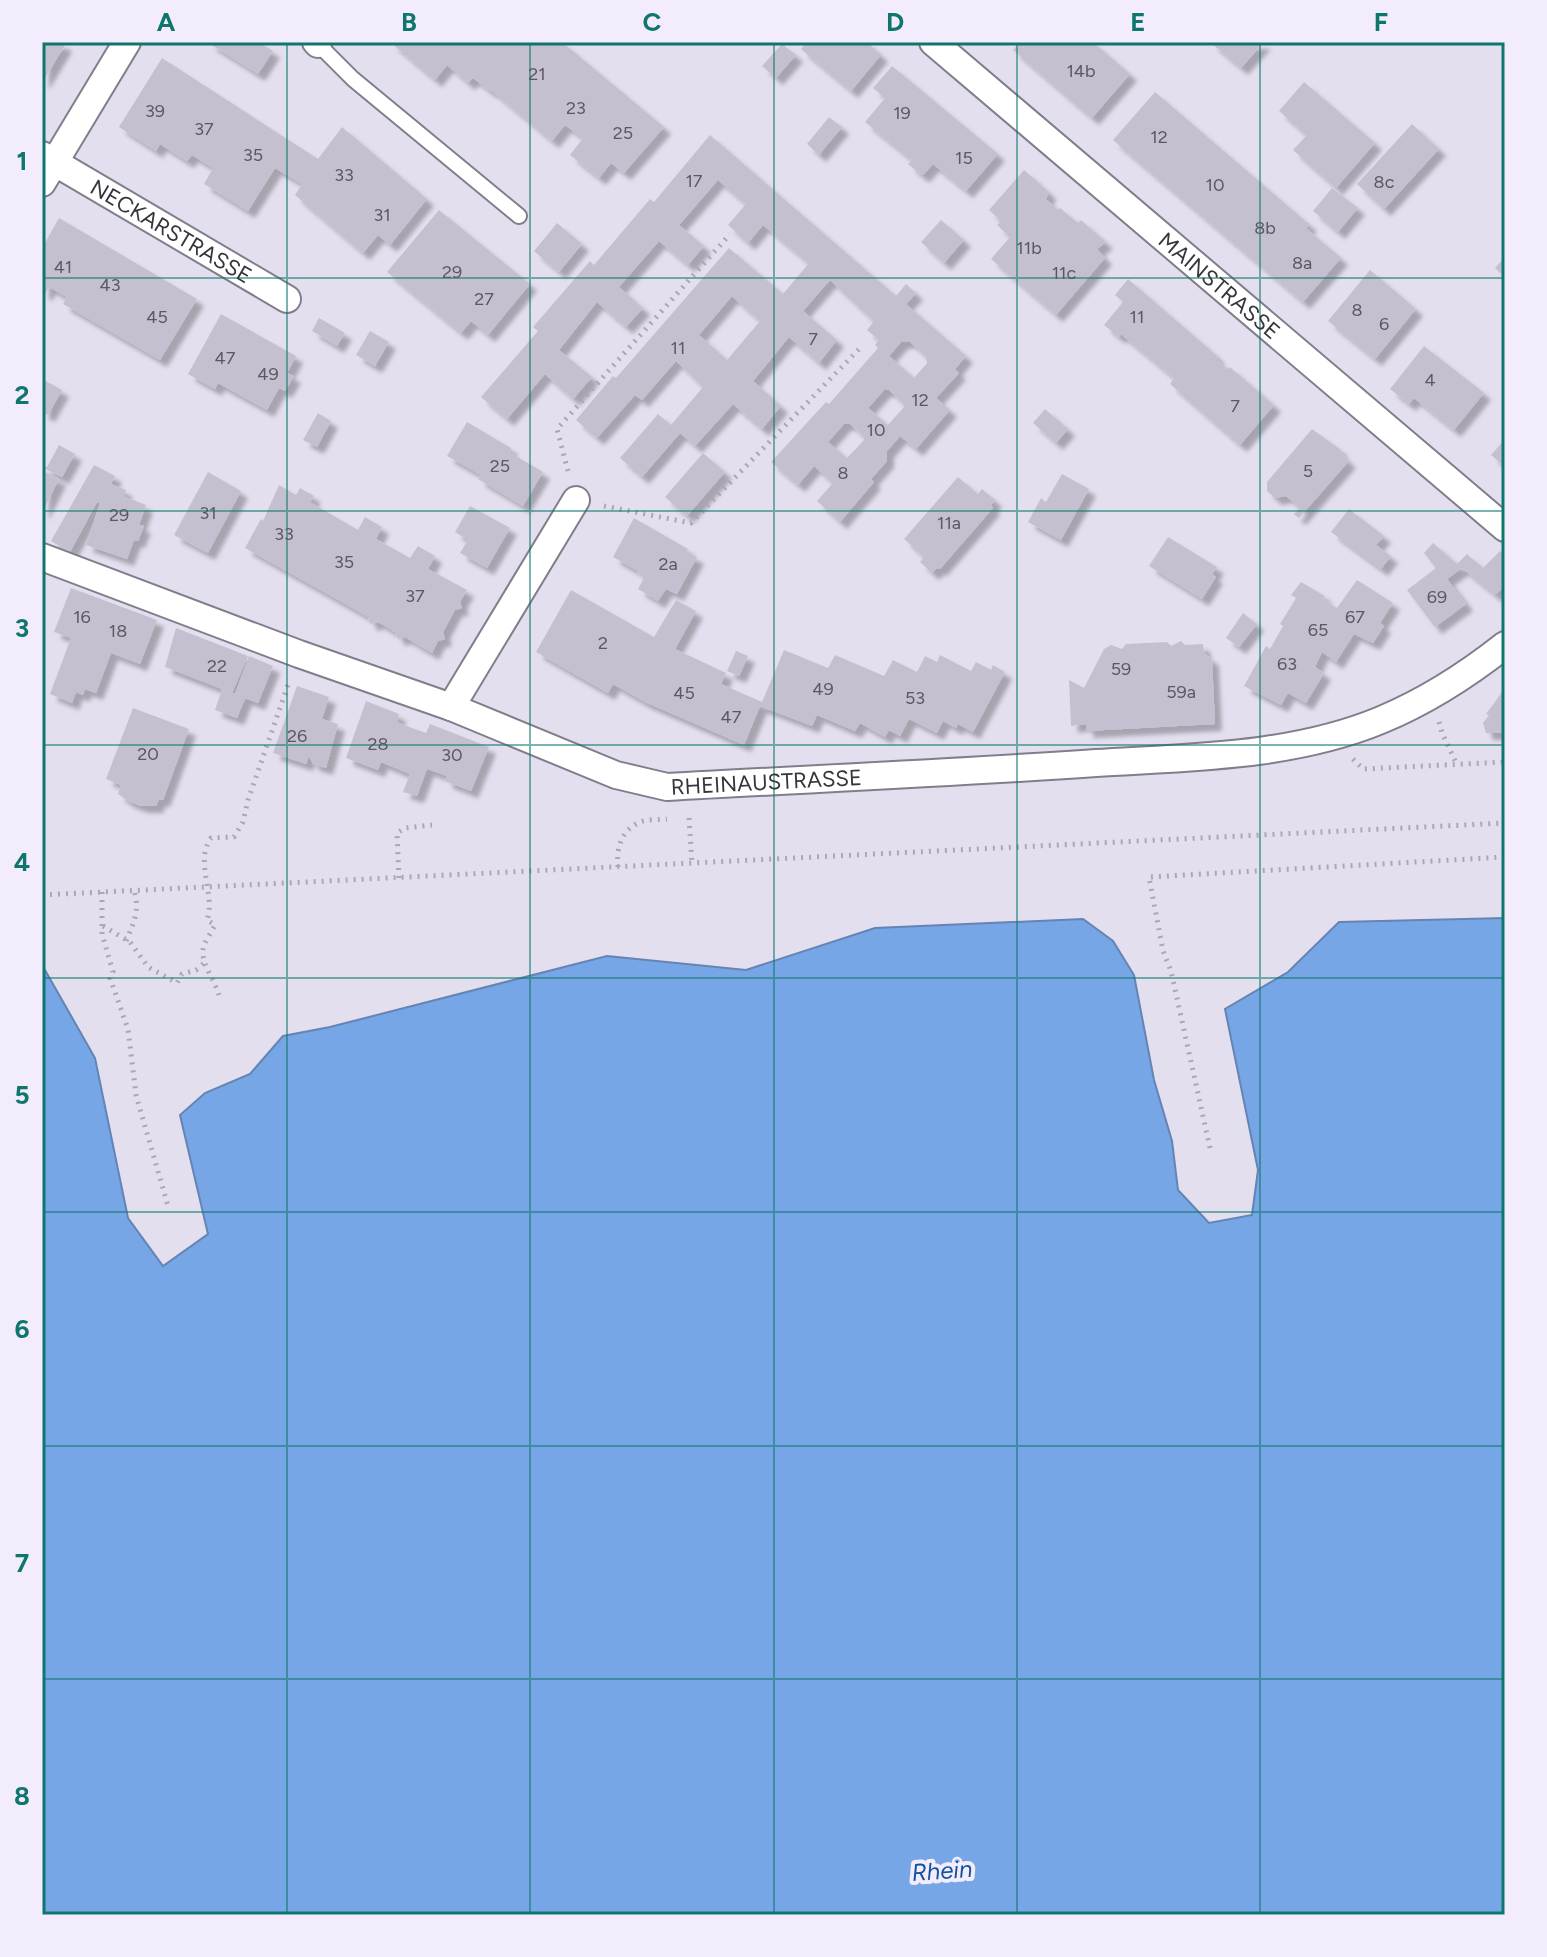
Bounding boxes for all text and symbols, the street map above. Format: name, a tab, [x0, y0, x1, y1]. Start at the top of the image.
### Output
text: A	[157, 6, 176, 38]
text: B	[401, 6, 417, 38]
text: C	[643, 6, 662, 38]
text: D	[886, 6, 904, 38]
text: E	[1130, 6, 1146, 38]
text: F	[1374, 6, 1388, 38]
house number: 14b	[1066, 60, 1096, 82]
house number: 21	[528, 63, 546, 85]
house number: 23	[566, 97, 586, 119]
house number: 39	[145, 100, 165, 122]
house number: 19	[893, 102, 911, 124]
house number: 37	[194, 118, 214, 140]
house number: 25	[613, 122, 633, 144]
house number: 12	[1150, 126, 1168, 148]
house number: 35	[243, 144, 263, 166]
text: 1	[17, 145, 27, 177]
house number: 15	[955, 147, 973, 169]
house number: 33	[334, 164, 354, 186]
house number: 17	[685, 170, 703, 192]
house number: 8c	[1374, 171, 1395, 193]
street label: NECKARSTRASSE	[86, 174, 257, 289]
house number: 10	[1206, 174, 1224, 196]
house number: 31	[373, 204, 391, 226]
house number: 8b	[1254, 217, 1276, 239]
street label: MAINSTRASSE	[1153, 227, 1285, 345]
house number: 11b	[1016, 237, 1042, 259]
house number: 8a	[1292, 252, 1312, 274]
house number: 41	[54, 256, 72, 278]
house number: 29	[442, 261, 462, 283]
house number: 11c	[1052, 262, 1077, 284]
house number: 43	[100, 274, 120, 296]
house number: 27	[474, 288, 494, 310]
house number: 8	[1351, 299, 1363, 321]
house number: 45	[146, 306, 168, 328]
house number: 11	[1130, 306, 1144, 328]
house number: 6	[1379, 313, 1389, 335]
house number: 7	[808, 328, 818, 350]
house number: 11	[671, 337, 685, 359]
house number: 47	[215, 347, 236, 369]
house number: 49	[257, 363, 279, 385]
house number: 4	[1424, 369, 1436, 391]
text: 2	[14, 379, 30, 411]
house number: 12	[911, 389, 929, 411]
house number: 7	[1230, 395, 1240, 417]
house number: 10	[867, 419, 885, 441]
house number: 25	[490, 455, 510, 477]
house number: 5	[1303, 460, 1313, 482]
house number: 8	[837, 462, 849, 484]
house number: 31	[199, 502, 217, 524]
house number: 29	[109, 504, 129, 526]
house number: 11a	[937, 512, 961, 534]
house number: 33	[274, 523, 294, 545]
house number: 35	[334, 551, 354, 573]
house number: 2a	[658, 553, 678, 575]
house number: 37	[405, 585, 425, 607]
house number: 69	[1427, 586, 1447, 608]
house number: 16	[73, 606, 91, 628]
house number: 67	[1345, 606, 1365, 628]
text: 3	[15, 612, 29, 644]
house number: 65	[1308, 619, 1328, 641]
house number: 18	[109, 620, 127, 642]
house number: 2	[598, 632, 608, 654]
house number: 63	[1277, 653, 1297, 675]
house number: 22	[207, 655, 227, 677]
house number: 59	[1111, 658, 1131, 680]
house number: 49	[812, 678, 834, 700]
house number: 59a	[1166, 681, 1196, 703]
house number: 45	[673, 682, 695, 704]
house number: 53	[905, 687, 925, 709]
house number: 47	[721, 706, 742, 728]
house number: 26	[287, 725, 307, 747]
house number: 28	[367, 733, 389, 755]
house number: 20	[137, 743, 159, 765]
house number: 30	[441, 744, 463, 766]
street label: RHEINAUSTRASSE	[670, 764, 863, 801]
text: 4	[14, 846, 30, 878]
text: 5	[14, 1079, 30, 1111]
text: 6	[14, 1313, 30, 1345]
text: 7	[15, 1547, 29, 1579]
text: 8	[14, 1780, 30, 1812]
water label: Rhein	[911, 1854, 973, 1887]

